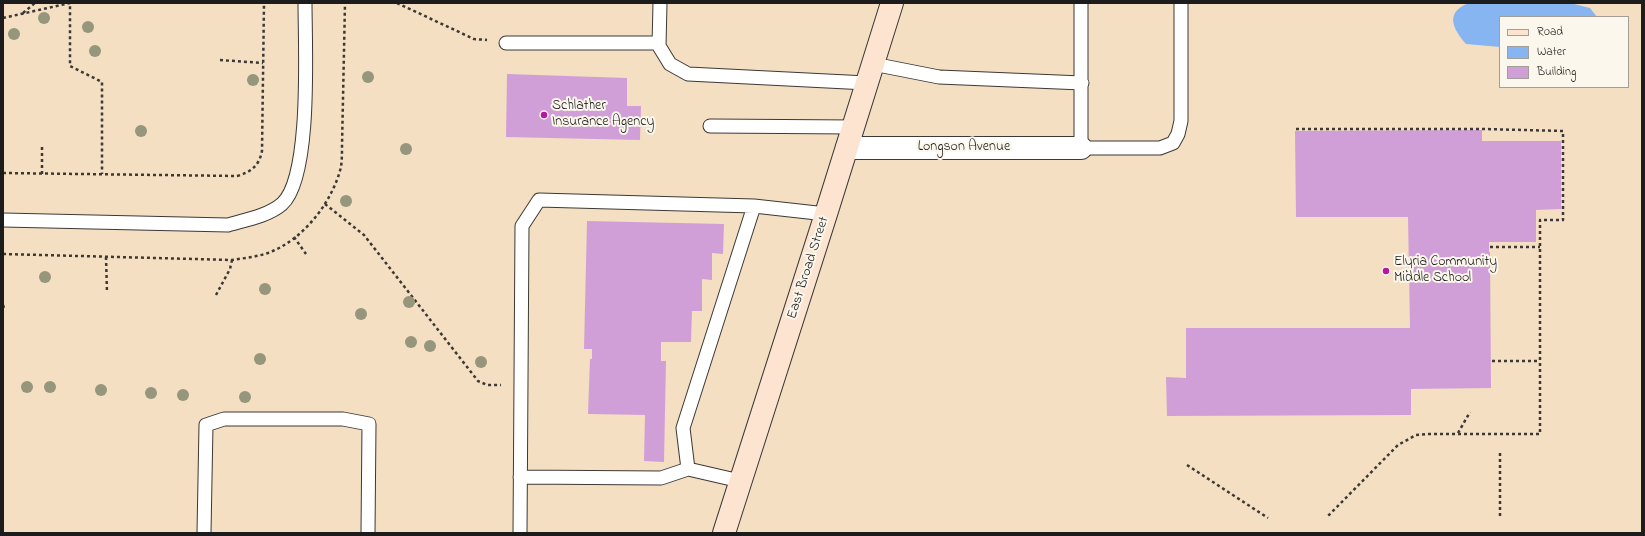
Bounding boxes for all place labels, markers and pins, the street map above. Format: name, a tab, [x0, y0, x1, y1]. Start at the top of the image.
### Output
place label: Schlather Insurance Agency	[552, 99, 654, 132]
marker: Schlather Insurance Agency	[539, 110, 549, 120]
place label: Elyria Community Middle School	[1394, 255, 1497, 288]
marker: Elyria Community Middle School	[1381, 266, 1391, 276]

